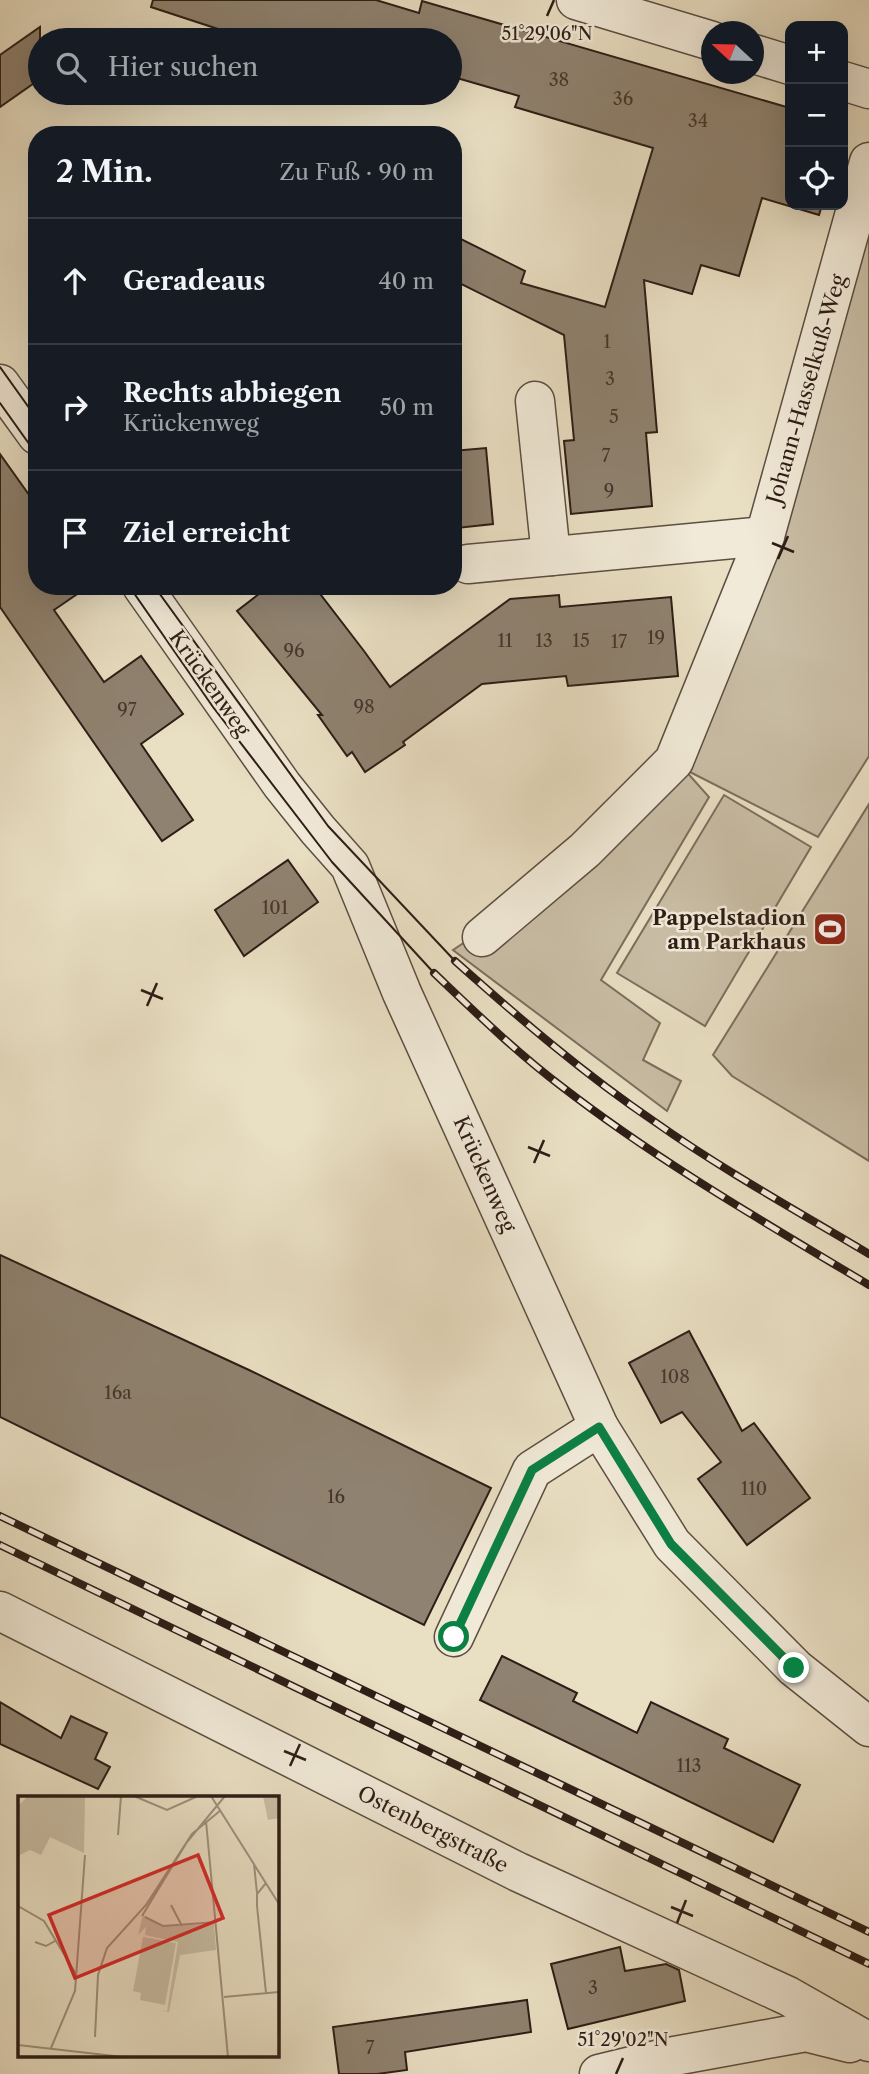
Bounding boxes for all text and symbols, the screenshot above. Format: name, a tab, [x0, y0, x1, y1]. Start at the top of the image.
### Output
north arrow	[701, 21, 764, 84]
map controls	[785, 21, 848, 210]
button: +	[785, 21, 848, 84]
text: 51°29'06"N	[501, 23, 593, 45]
search box	[28, 28, 462, 105]
icon: search	[52, 48, 90, 86]
text: Hier suchen	[108, 51, 258, 83]
house number: 38	[549, 69, 569, 91]
button: −	[785, 84, 848, 147]
house number: 36	[613, 88, 633, 110]
house number: 34	[688, 110, 708, 132]
button: locate	[785, 147, 848, 210]
text: 2 Min.	[56, 153, 153, 190]
text: Zu Fuß · 90 m	[279, 158, 434, 186]
icon: ahead	[56, 262, 94, 300]
text: Geradeaus	[123, 265, 265, 297]
text: 40 m	[379, 267, 434, 295]
street label: Johann-Hasselkuß-Weg	[760, 271, 851, 509]
house number: 1	[603, 331, 611, 353]
house number: 3	[605, 368, 615, 390]
text: Rechts abbiegen	[123, 377, 341, 409]
icon: right	[56, 388, 94, 426]
text: 50 m	[379, 393, 434, 421]
house number: 5	[609, 406, 619, 428]
text: Krückenweg	[123, 409, 259, 437]
house number: 7	[602, 445, 611, 467]
house number: 9	[604, 480, 614, 502]
icon: arrive	[56, 514, 94, 552]
text: Ziel erreicht	[123, 517, 290, 549]
street label: Krückenweg	[164, 625, 256, 742]
house number: 19	[647, 627, 665, 649]
house number: 11	[497, 630, 513, 652]
house number: 13	[535, 630, 553, 652]
house number: 15	[572, 630, 590, 652]
house number: 17	[611, 631, 627, 653]
house number: 96	[283, 640, 305, 662]
house number: 98	[353, 696, 375, 718]
house number: 97	[117, 699, 137, 721]
house number: 101	[262, 897, 289, 919]
place label: Pappelstadion am Parkhaus	[652, 905, 807, 954]
sports icon: Pappelstadion am Parkhaus	[811, 910, 849, 948]
street label: Krückenweg	[448, 1112, 522, 1237]
house number: 108	[660, 1366, 690, 1388]
house number: 16a	[104, 1382, 132, 1404]
house number: 110	[741, 1478, 767, 1500]
house number: 16	[327, 1486, 345, 1508]
route start	[438, 1621, 469, 1652]
route end	[778, 1652, 809, 1683]
house number: 113	[676, 1755, 702, 1777]
street label: Ostenbergstraße	[354, 1780, 512, 1878]
inset map	[18, 1796, 278, 2056]
house number: 3	[588, 1977, 598, 1999]
text: 51°29'02"N	[577, 2029, 669, 2051]
house number: 7	[366, 2037, 375, 2059]

